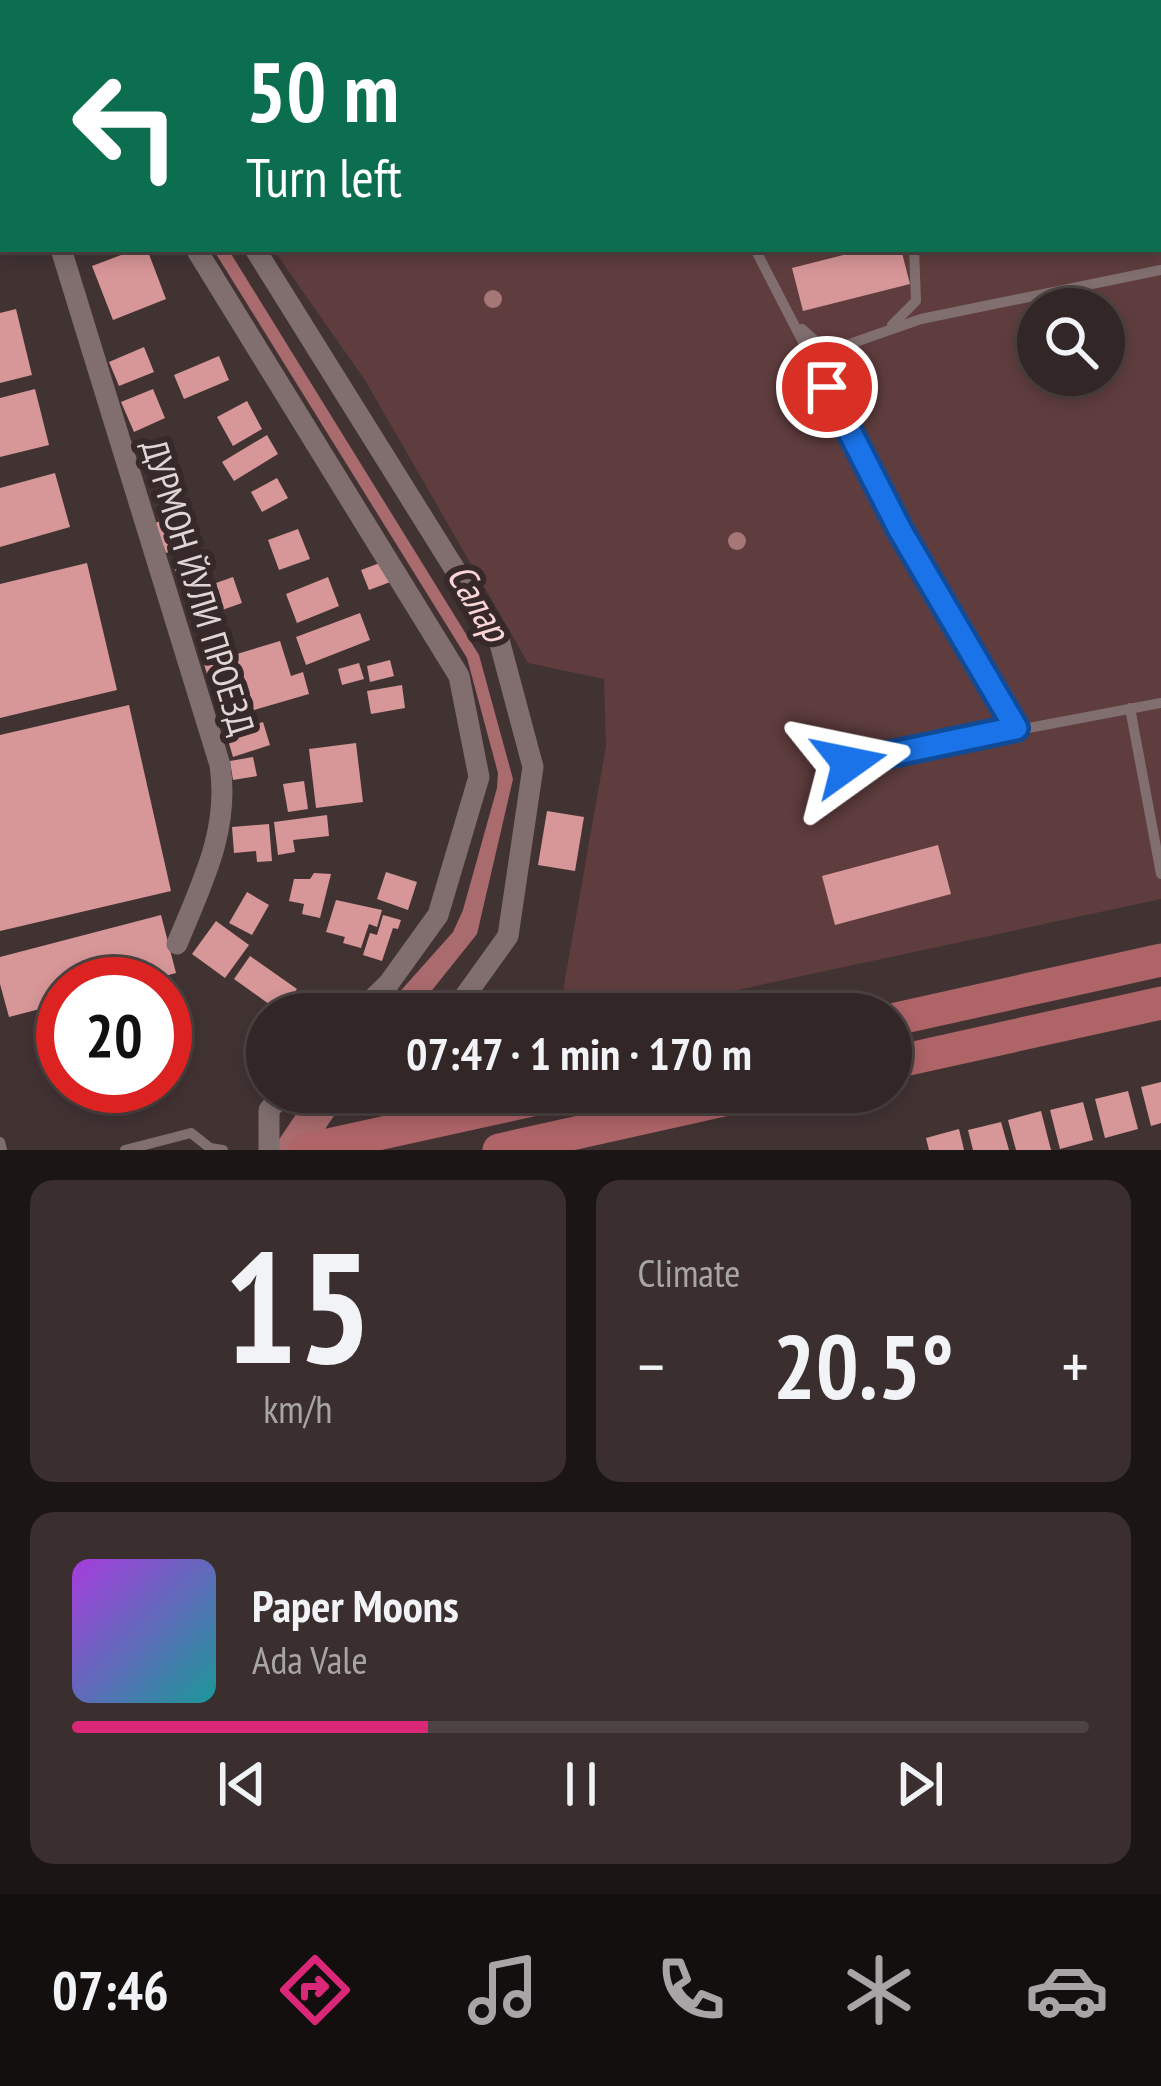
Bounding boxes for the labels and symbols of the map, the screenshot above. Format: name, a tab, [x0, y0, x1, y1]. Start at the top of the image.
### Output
pin	[776, 336, 878, 438]
street label: ДУРМОН ЙУЛИ ПРОЕЗД	[132, 434, 266, 740]
water label: Салар	[436, 554, 524, 653]
position arrow	[786, 700, 912, 826]
speed limit sign: 20	[36, 957, 192, 1113]

